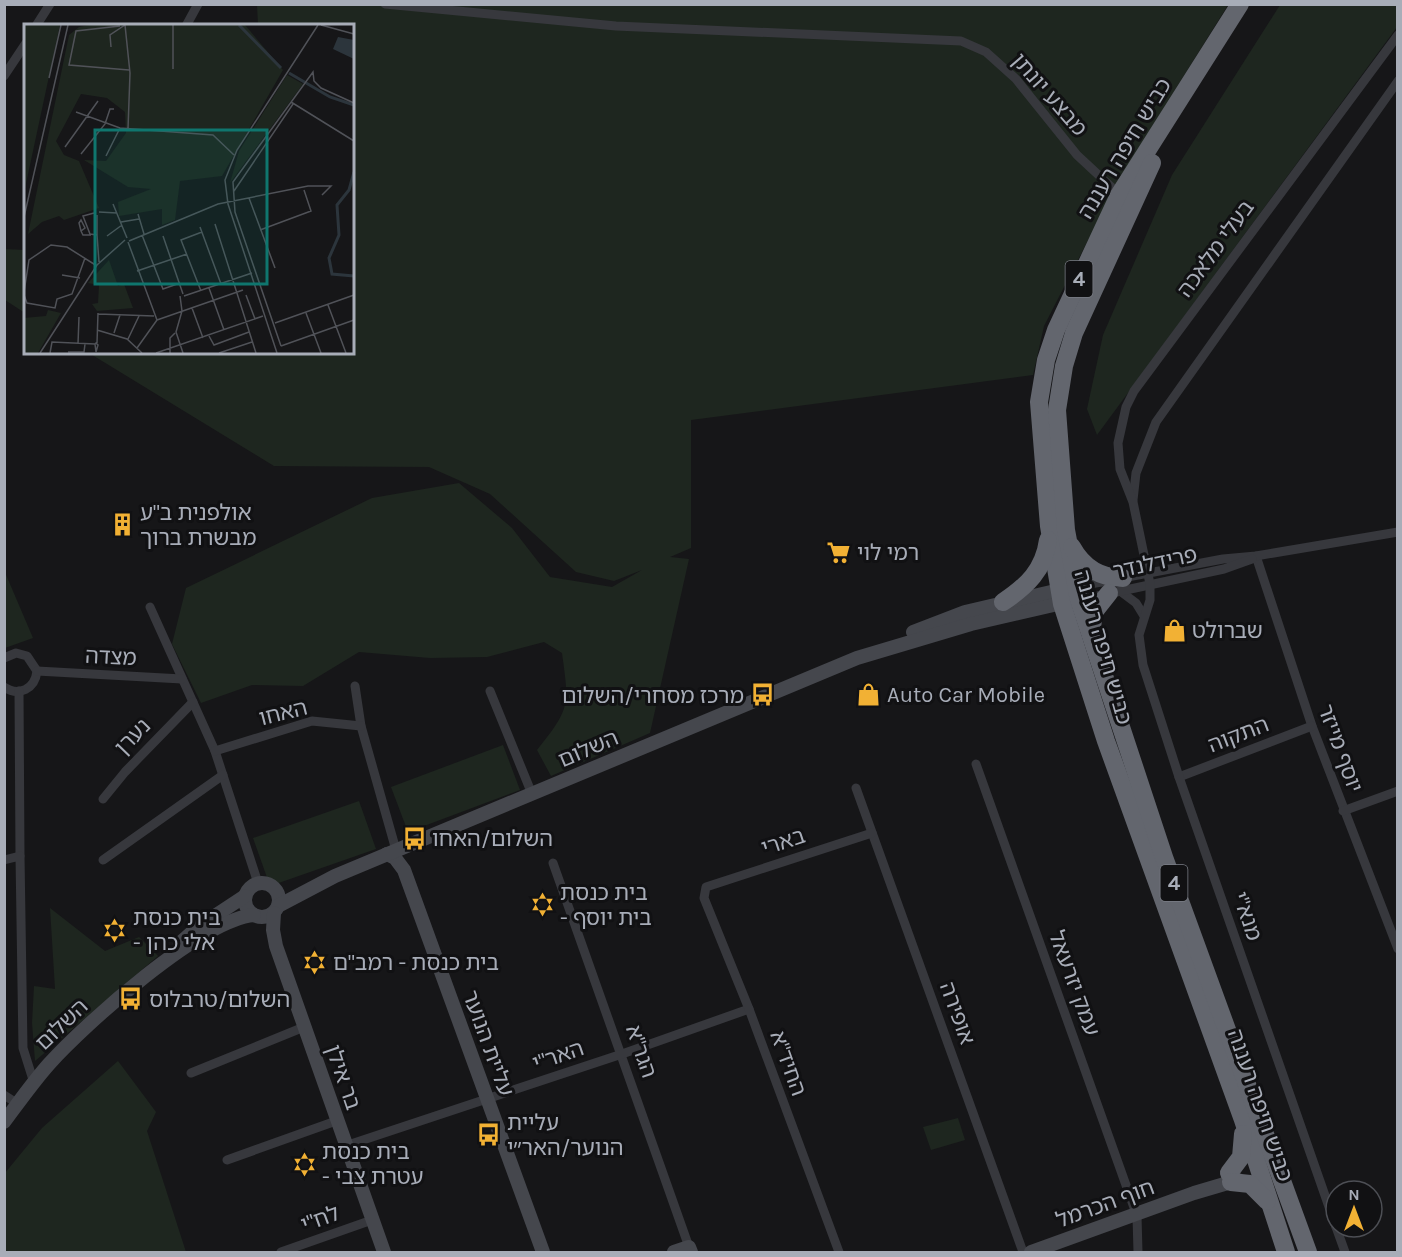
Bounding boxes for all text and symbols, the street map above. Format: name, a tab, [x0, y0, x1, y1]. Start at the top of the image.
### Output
inset map	[24, 24, 354, 354]
street label: מבצע יונתן	[1006, 48, 1092, 141]
street label: כביש חיפה רעננה	[1073, 73, 1177, 224]
street label: בעלי מלאכה	[1172, 195, 1260, 302]
road number: 4	[1066, 261, 1092, 297]
place label: אולפנית ב"ע מבשרת ברוך	[140, 500, 256, 551]
building icon: אולפנית ב"ע מבשרת ברוך	[109, 512, 135, 538]
supermarket icon: רמי לוי	[826, 539, 852, 565]
place label: רמי לוי	[857, 540, 919, 566]
street label: פרידלנדר	[1111, 541, 1200, 585]
street label: כביש חיפה רעננה	[1069, 567, 1138, 728]
shop icon: שברולט	[1161, 617, 1187, 643]
place label: שברולט	[1192, 618, 1263, 644]
street label: מצדה	[84, 643, 137, 671]
shop icon: Auto Car Mobile	[856, 681, 882, 707]
bus stop icon: מרכז מסחרי/השלום	[749, 682, 775, 708]
place label: Auto Car Mobile	[887, 682, 1045, 708]
place label: מרכז מסחרי/השלום	[562, 683, 744, 709]
street label: האחו	[256, 694, 310, 731]
street label: יוסף מייזר	[1312, 701, 1368, 796]
street label: התקוה	[1204, 711, 1272, 758]
street label: נערן	[109, 713, 156, 760]
street label: השלום	[554, 725, 622, 773]
street label: בארי	[758, 823, 808, 861]
bus stop icon: השלום/האחו	[401, 825, 427, 851]
place label: השלום/האחו	[432, 826, 553, 852]
road number: 4	[1160, 865, 1188, 901]
place label: בית כנסת - בית יוסף	[560, 880, 652, 931]
street label: מנא"י	[1227, 888, 1267, 944]
synagogue icon: בית כנסת - בית יוסף	[529, 892, 555, 918]
place label: בית כנסת - אלי כהן	[133, 905, 221, 956]
synagogue icon: בית כנסת - אלי כהן	[102, 917, 128, 943]
street label: עמק יזרעאל	[1043, 927, 1105, 1040]
synagogue icon: בית כנסת - רמב"ם	[302, 949, 328, 975]
place label: בית כנסת - רמב"ם	[333, 950, 499, 976]
street label: אופירה	[934, 979, 980, 1048]
bus stop icon: השלום/טרבלוס	[118, 986, 144, 1012]
place label: השלום/טרבלוס	[149, 987, 290, 1013]
street label: עליית הנוער	[457, 987, 519, 1100]
street label: השלום	[30, 994, 93, 1056]
street label: הגר"א	[620, 1021, 662, 1081]
street label: כביש חיפה רעננה	[1222, 1026, 1298, 1185]
street label: החיד"א	[764, 1027, 812, 1099]
street label: האר"י	[529, 1035, 587, 1077]
street label: בר אילן	[320, 1041, 366, 1113]
place label: עליית הנוער/האר״י	[507, 1110, 624, 1161]
bus stop icon: עליית הנוער/האר״י	[476, 1122, 502, 1148]
place label: בית כנסת - עטרת צבי	[322, 1139, 424, 1190]
synagogue icon: בית כנסת - עטרת צבי	[291, 1151, 317, 1177]
street label: חוף הכרמל	[1053, 1174, 1158, 1234]
north arrow	[1324, 1179, 1384, 1239]
text: N	[1348, 1185, 1360, 1204]
street label: לח"י	[297, 1200, 343, 1238]

